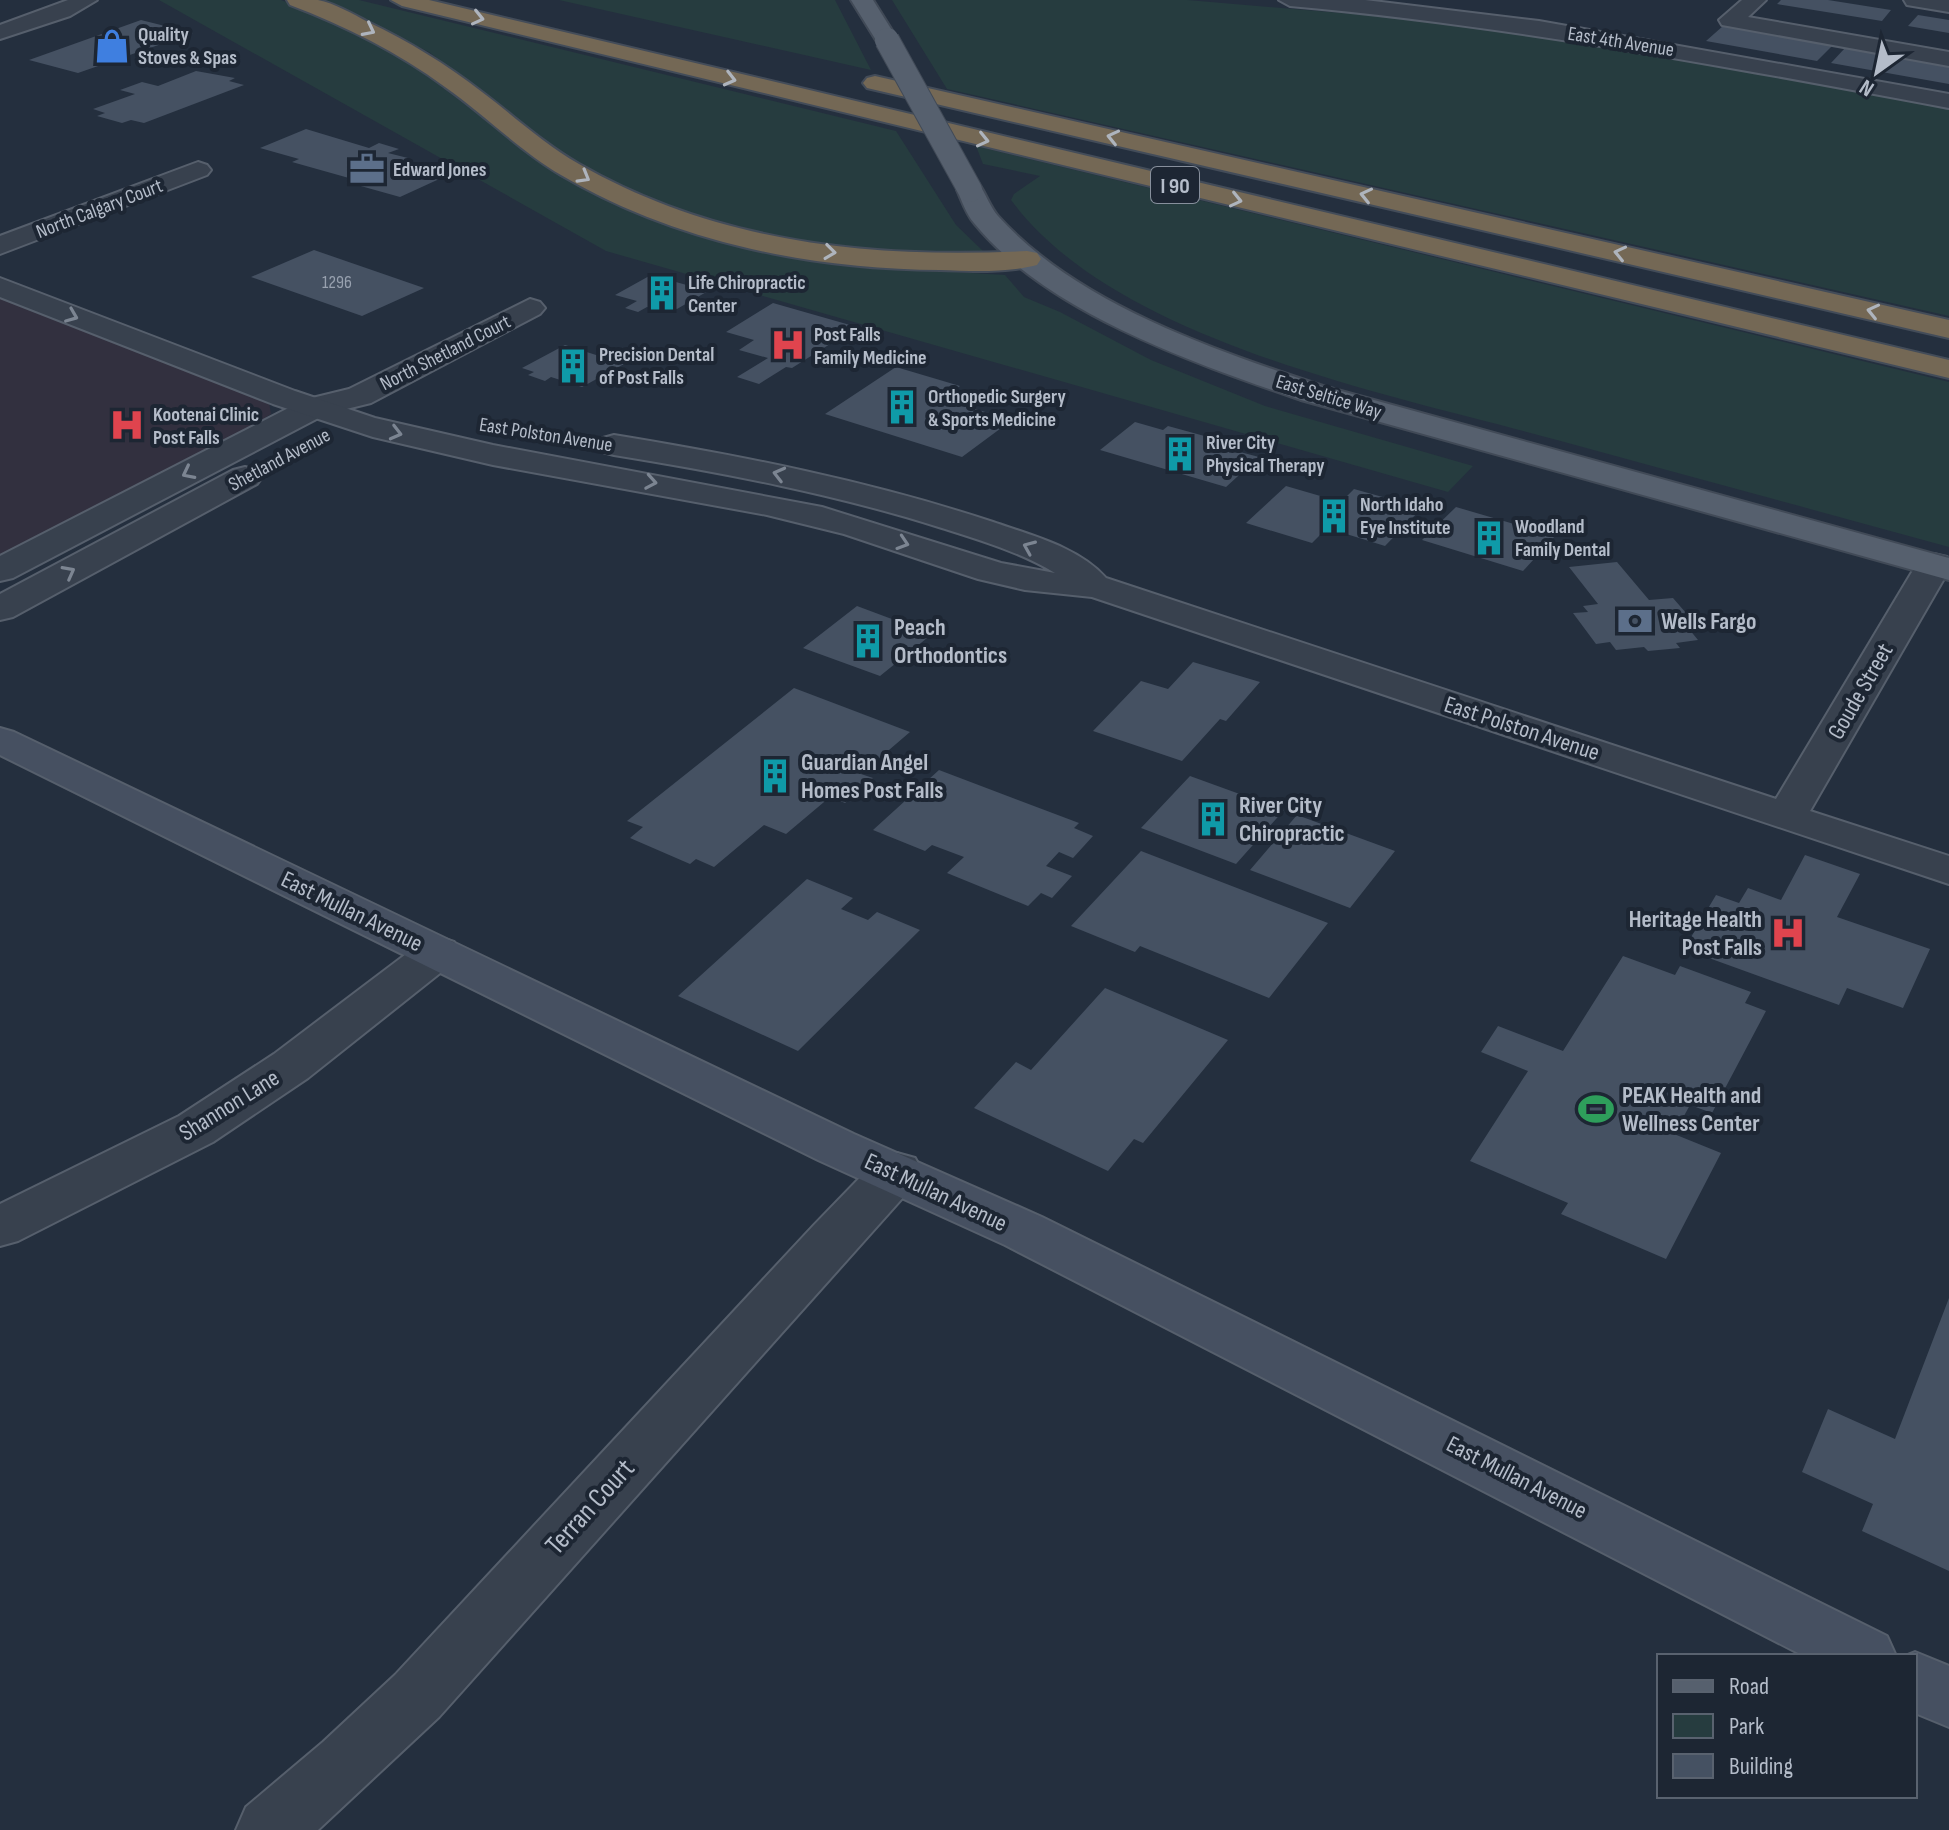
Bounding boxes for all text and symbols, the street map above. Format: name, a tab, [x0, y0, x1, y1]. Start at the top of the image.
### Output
one-way arrow	[470, 9, 484, 26]
one-way arrow	[361, 21, 376, 36]
street label: East 4th Avenue	[1566, 22, 1676, 62]
place label: Quality Stoves & Spas	[138, 23, 237, 70]
shop icon: Quality Stoves & Spas	[93, 27, 131, 65]
north arrow	[1837, 32, 1917, 112]
one-way arrow	[723, 69, 737, 86]
text: N	[1855, 73, 1879, 102]
one-way arrow	[1106, 129, 1120, 146]
one-way arrow	[976, 130, 989, 147]
office icon: Edward Jones	[348, 150, 386, 188]
place label: Edward Jones	[393, 158, 487, 182]
one-way arrow	[575, 167, 590, 183]
road number: I 90	[1151, 167, 1199, 203]
street label: North Calgary Court	[33, 174, 166, 244]
one-way arrow	[1360, 187, 1373, 204]
one-way arrow	[1229, 191, 1242, 208]
one-way arrow	[824, 244, 837, 261]
one-way arrow	[1613, 245, 1627, 262]
place label: Life Chiropractic Center	[688, 271, 806, 318]
house number: 1296	[322, 272, 352, 293]
building icon: Life Chiropractic Center	[643, 274, 681, 312]
one-way arrow	[1867, 303, 1880, 320]
one-way arrow	[64, 306, 78, 323]
street label: North Shetland Court	[376, 310, 515, 396]
place label: Post Falls Family Medicine	[814, 323, 927, 370]
hospital icon: Post Falls Family Medicine	[769, 326, 807, 364]
place label: Precision Dental of Post Falls	[599, 343, 714, 390]
building icon: Precision Dental of Post Falls	[554, 347, 592, 385]
street label: East Seltice Way	[1273, 370, 1385, 424]
place label: Orthopedic Surgery & Sports Medicine	[928, 385, 1066, 432]
building icon: Orthopedic Surgery & Sports Medicine	[883, 388, 921, 426]
place label: Kootenai Clinic Post Falls	[153, 403, 259, 450]
hospital icon: Kootenai Clinic Post Falls	[108, 406, 146, 444]
street label: East Polston Avenue	[477, 413, 614, 457]
street label: Shetland Avenue	[225, 423, 334, 497]
one-way arrow	[388, 424, 402, 441]
place label: River City Physical Therapy	[1206, 431, 1325, 478]
building icon: River City Physical Therapy	[1161, 435, 1199, 473]
one-way arrow	[181, 464, 196, 479]
one-way arrow	[773, 467, 787, 484]
one-way arrow	[644, 472, 658, 489]
place label: North Idaho Eye Institute	[1360, 493, 1451, 540]
building icon: North Idaho Eye Institute	[1315, 497, 1353, 535]
place label: Woodland Family Dental	[1515, 515, 1610, 562]
building icon: Woodland Family Dental	[1470, 519, 1508, 557]
one-way arrow	[896, 534, 910, 550]
one-way arrow	[1022, 540, 1037, 556]
one-way arrow	[60, 566, 75, 581]
bank icon: Wells Fargo	[1616, 602, 1654, 640]
place label: Wells Fargo	[1661, 607, 1757, 636]
place label: Peach Orthodontics	[894, 613, 1007, 670]
building icon: Peach Orthodontics	[849, 622, 887, 660]
street label: Goude Street	[1821, 638, 1900, 744]
street label: East Polston Avenue	[1441, 690, 1603, 767]
place label: Guardian Angel Homes Post Falls	[801, 748, 944, 805]
building icon: Guardian Angel Homes Post Falls	[756, 757, 794, 795]
place label: River City Chiropractic	[1239, 791, 1345, 848]
building icon: River City Chiropractic	[1194, 800, 1232, 838]
street label: East Mullan Avenue	[276, 865, 427, 958]
place label: Heritage Health Post Falls	[1629, 905, 1762, 962]
hospital icon: Heritage Health Post Falls	[1769, 914, 1807, 952]
street label: Shannon Lane	[174, 1063, 285, 1148]
place label: PEAK Health and Wellness Center	[1622, 1081, 1761, 1138]
sports icon: PEAK Health and Wellness Center	[1577, 1090, 1615, 1128]
street label: East Mullan Avenue	[860, 1147, 1012, 1238]
street label: East Mullan Avenue	[1442, 1430, 1592, 1525]
street label: Terran Court	[539, 1452, 642, 1562]
legend	[1657, 1654, 1917, 1798]
text: Road	[1729, 1672, 1769, 1701]
text: Park	[1729, 1712, 1764, 1741]
text: Building	[1729, 1752, 1793, 1781]

